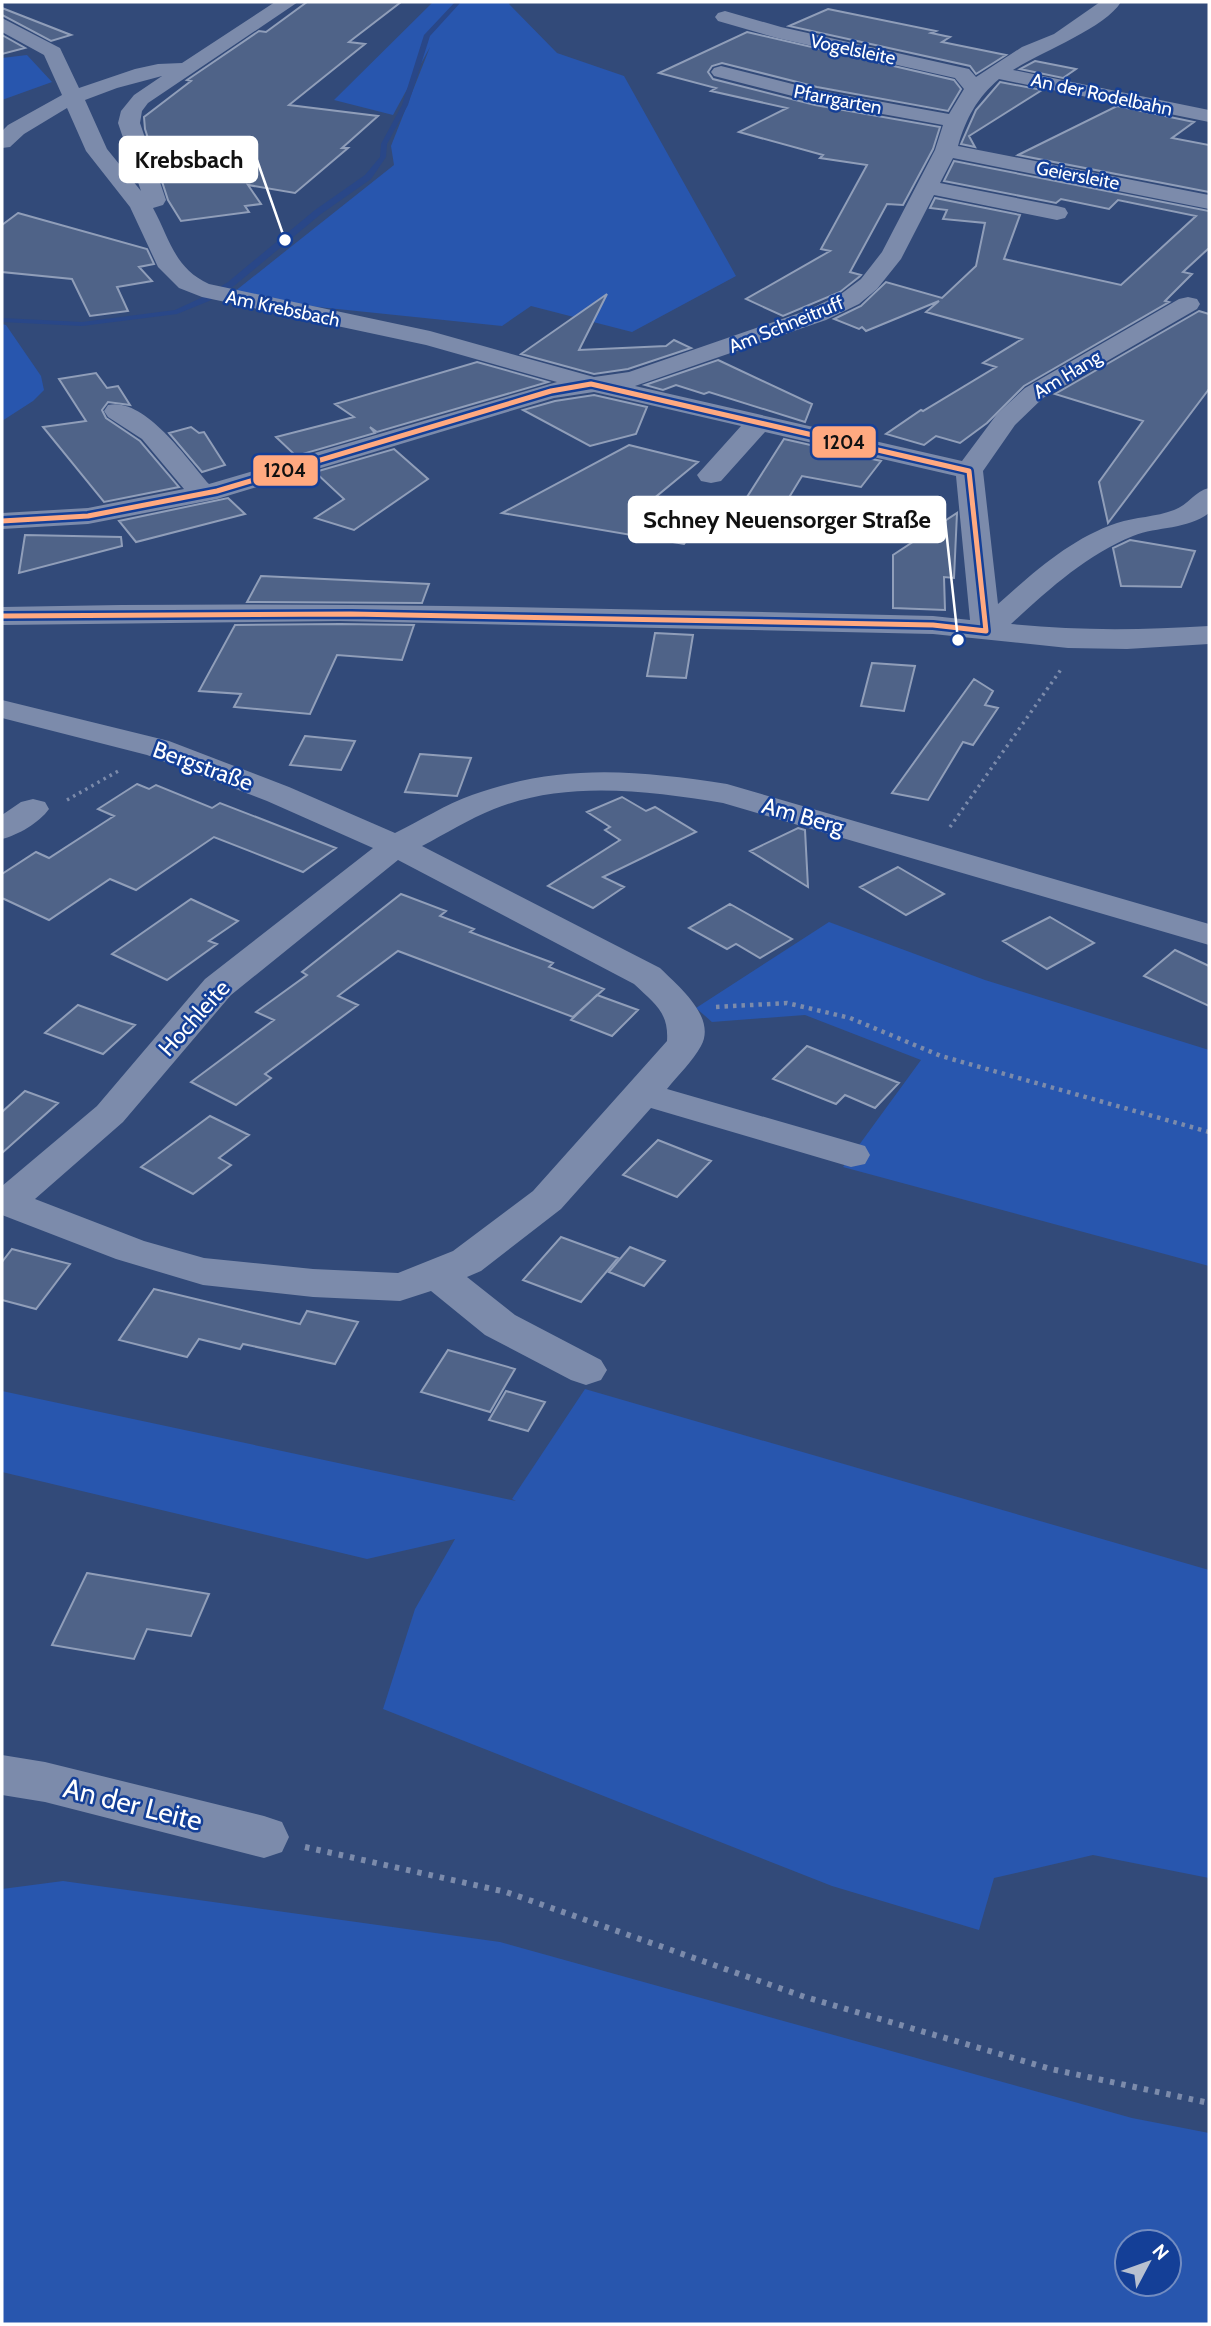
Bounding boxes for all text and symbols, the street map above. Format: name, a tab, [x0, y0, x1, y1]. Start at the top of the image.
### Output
street label: Vogelsleite	[808, 29, 898, 70]
street label: An der Rodelbahn	[1029, 68, 1175, 121]
street label: Pfarrgarten	[792, 80, 884, 119]
callout: Krebsbach	[120, 137, 257, 182]
text: Krebsbach	[135, 145, 243, 174]
street label: Geiersleite	[1034, 156, 1122, 195]
street label: Am Krebsbach	[224, 285, 342, 332]
street label: Am Schneitruff	[725, 291, 848, 358]
street label: Am Hang	[1029, 345, 1106, 404]
line badge: 1204	[811, 425, 877, 459]
text: 1204	[823, 431, 865, 454]
line badge: 1204	[252, 454, 319, 487]
text: 1204	[264, 459, 306, 482]
callout: Schney Neuensorger Straße	[629, 497, 945, 542]
text: Schney Neuensorger Straße	[643, 505, 931, 534]
street label: Bergstraße	[149, 735, 257, 797]
street label: Am Berg	[759, 791, 848, 841]
street label: Hochleite	[153, 974, 236, 1062]
street label: An der Leite	[60, 1770, 206, 1838]
north arrow	[1113, 2228, 1183, 2298]
text: N	[1147, 2240, 1174, 2265]

